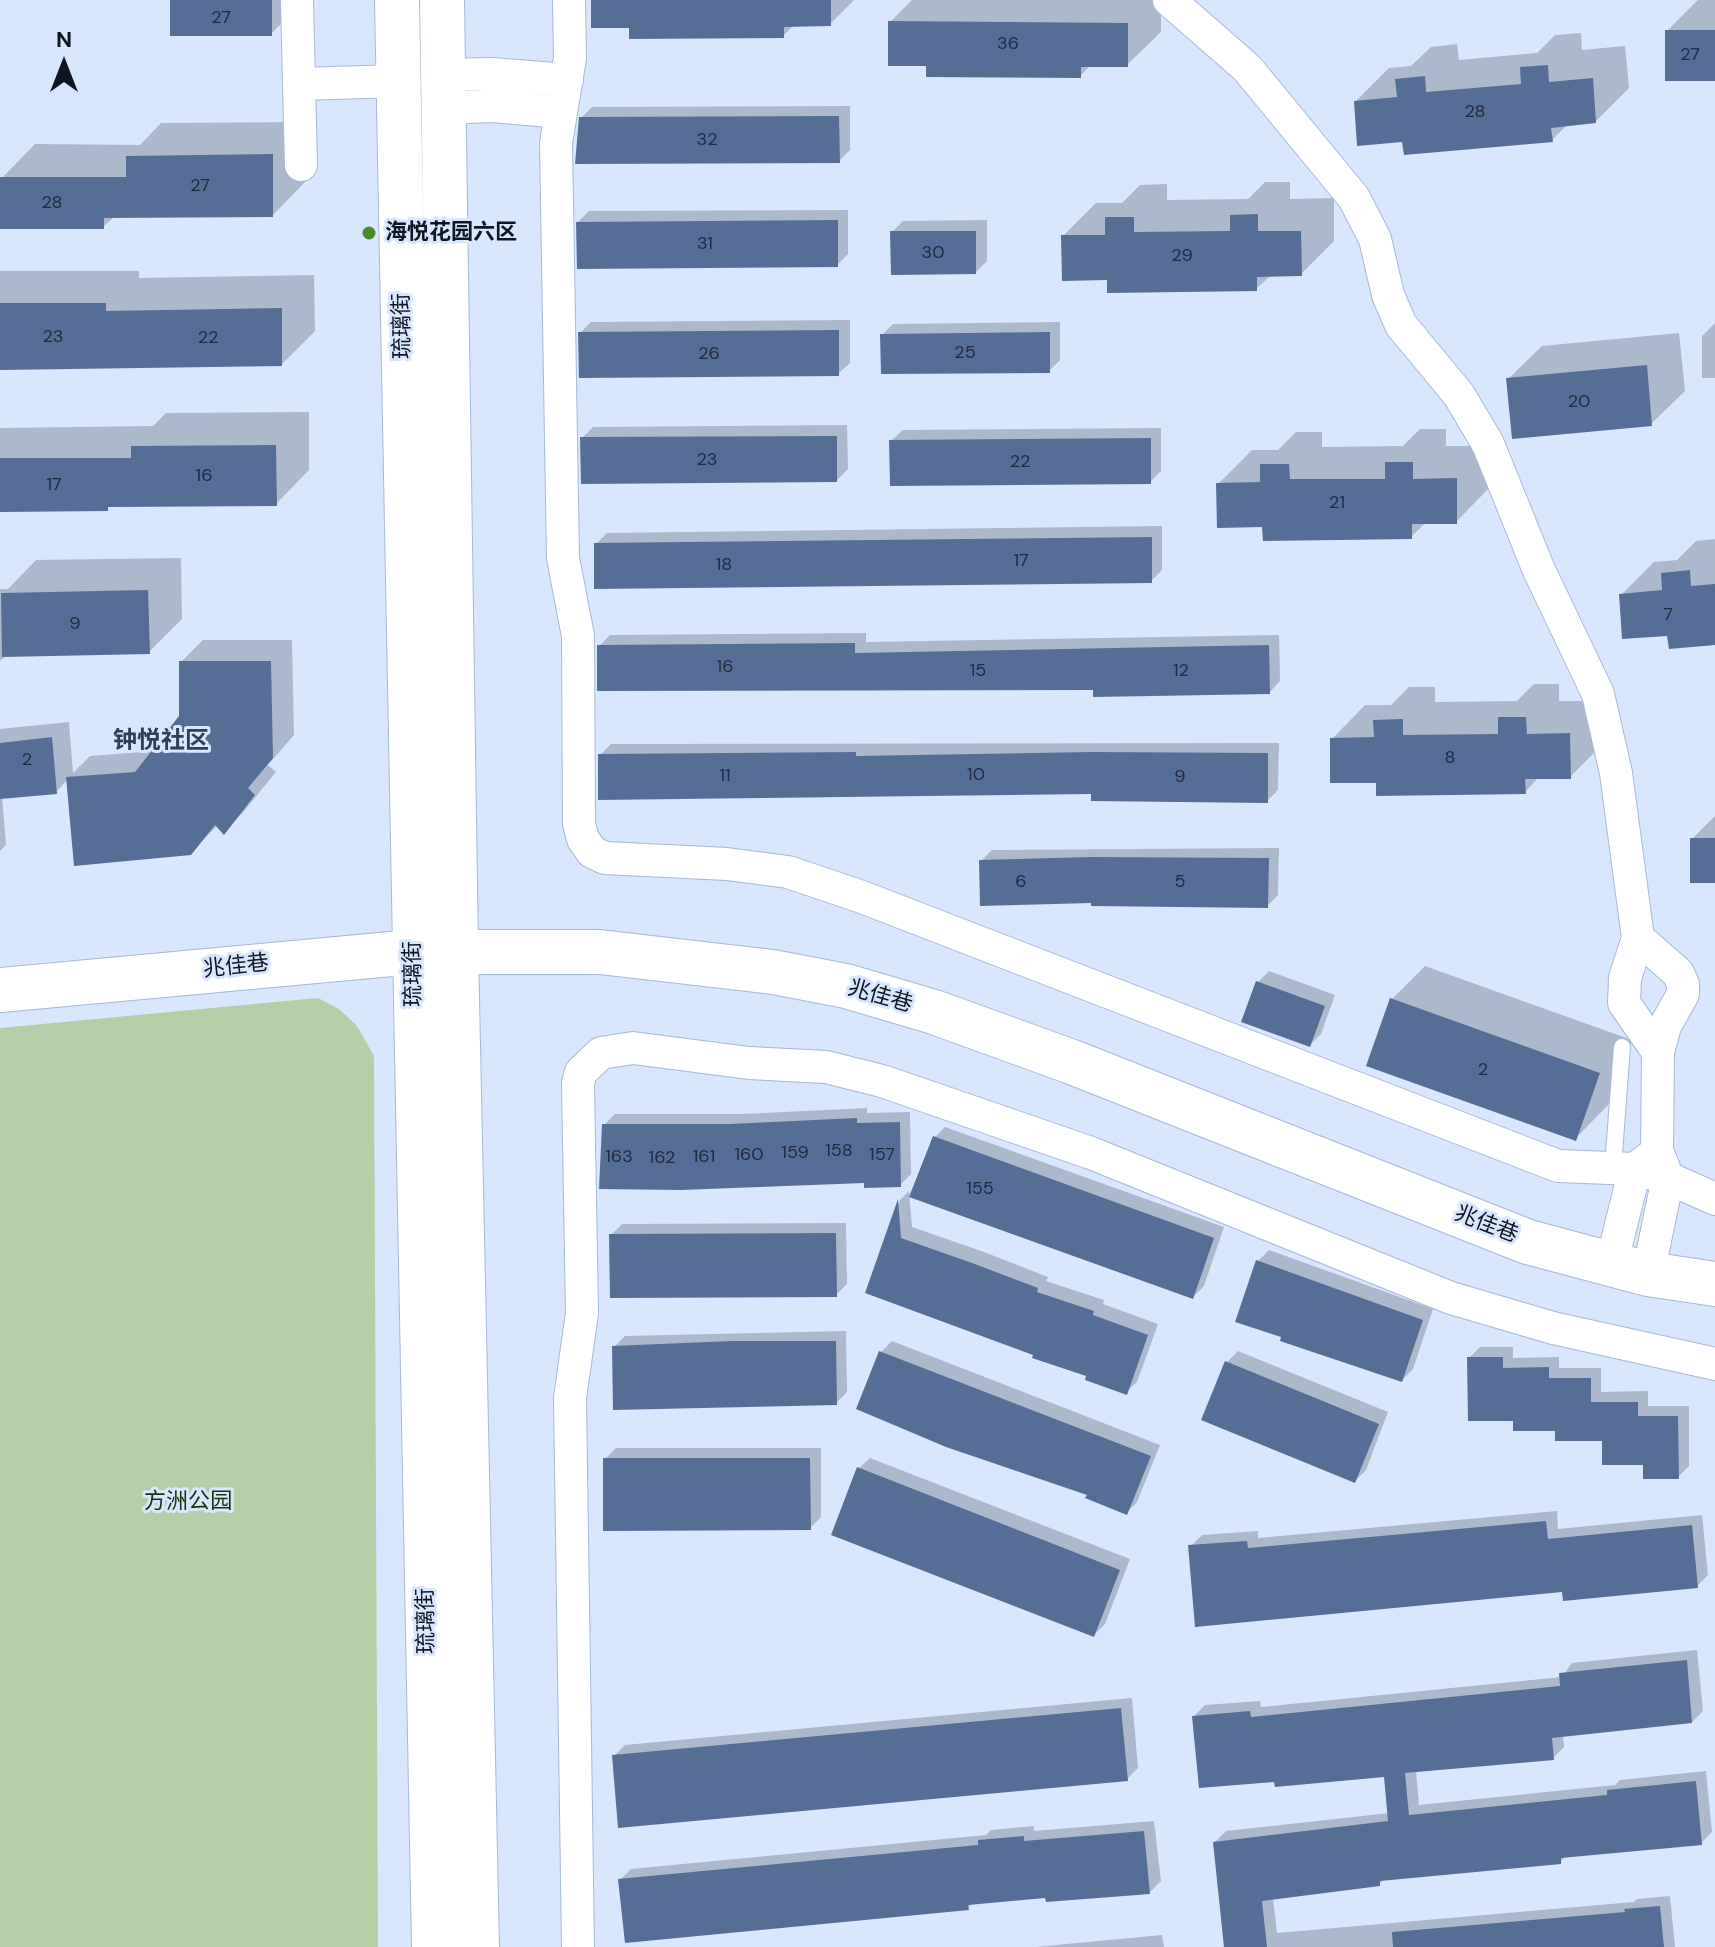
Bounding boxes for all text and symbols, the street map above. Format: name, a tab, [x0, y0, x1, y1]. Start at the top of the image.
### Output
house number: 27	[211, 7, 231, 29]
north arrow	[24, 24, 104, 104]
text: N	[56, 25, 72, 54]
house number: 36	[997, 33, 1019, 55]
house number: 27	[1680, 44, 1700, 66]
house number: 28	[1464, 101, 1486, 123]
house number: 32	[696, 129, 718, 151]
house number: 27	[190, 175, 210, 197]
house number: 28	[41, 192, 63, 214]
place label: 海悦花园六区	[385, 220, 517, 246]
marker: 海悦花园六区	[360, 224, 378, 242]
house number: 31	[697, 233, 713, 255]
house number: 30	[922, 242, 944, 264]
house number: 29	[1171, 245, 1193, 267]
street label: 琉璃街	[389, 293, 417, 359]
house number: 23	[42, 326, 64, 348]
house number: 22	[198, 327, 218, 349]
house number: 25	[954, 342, 976, 364]
house number: 26	[698, 343, 720, 365]
house number: 20	[1568, 391, 1590, 413]
house number: 23	[696, 449, 718, 471]
house number: 22	[1010, 451, 1030, 473]
house number: 16	[196, 465, 212, 487]
house number: 17	[46, 474, 62, 496]
house number: 21	[1329, 492, 1345, 514]
house number: 17	[1013, 550, 1029, 572]
house number: 18	[716, 554, 732, 576]
house number: 7	[1663, 604, 1673, 626]
house number: 9	[69, 613, 81, 635]
house number: 16	[717, 656, 733, 678]
house number: 15	[970, 660, 986, 682]
house number: 12	[1173, 660, 1189, 682]
district label: 钟悦社区	[113, 728, 209, 756]
house number: 8	[1445, 747, 1455, 769]
house number: 2	[22, 749, 32, 771]
house number: 10	[967, 764, 985, 786]
house number: 11	[719, 765, 731, 787]
house number: 9	[1174, 766, 1186, 788]
house number: 6	[1015, 871, 1027, 893]
house number: 5	[1175, 871, 1185, 893]
street label: 琉璃街	[400, 941, 428, 1007]
street label: 兆佳巷	[202, 950, 270, 984]
street label: 兆佳巷	[845, 975, 915, 1019]
house number: 2	[1478, 1059, 1488, 1081]
house number: 158	[825, 1140, 853, 1162]
house number: 159	[781, 1142, 809, 1164]
house number: 160	[734, 1144, 764, 1166]
house number: 157	[869, 1144, 895, 1166]
house number: 163	[605, 1146, 633, 1168]
house number: 161	[693, 1146, 715, 1168]
house number: 162	[649, 1147, 675, 1169]
house number: 155	[966, 1178, 994, 1200]
street label: 兆佳巷	[1450, 1201, 1522, 1249]
park label: 方洲公园	[144, 1489, 232, 1515]
street label: 琉璃街	[413, 1588, 441, 1654]

